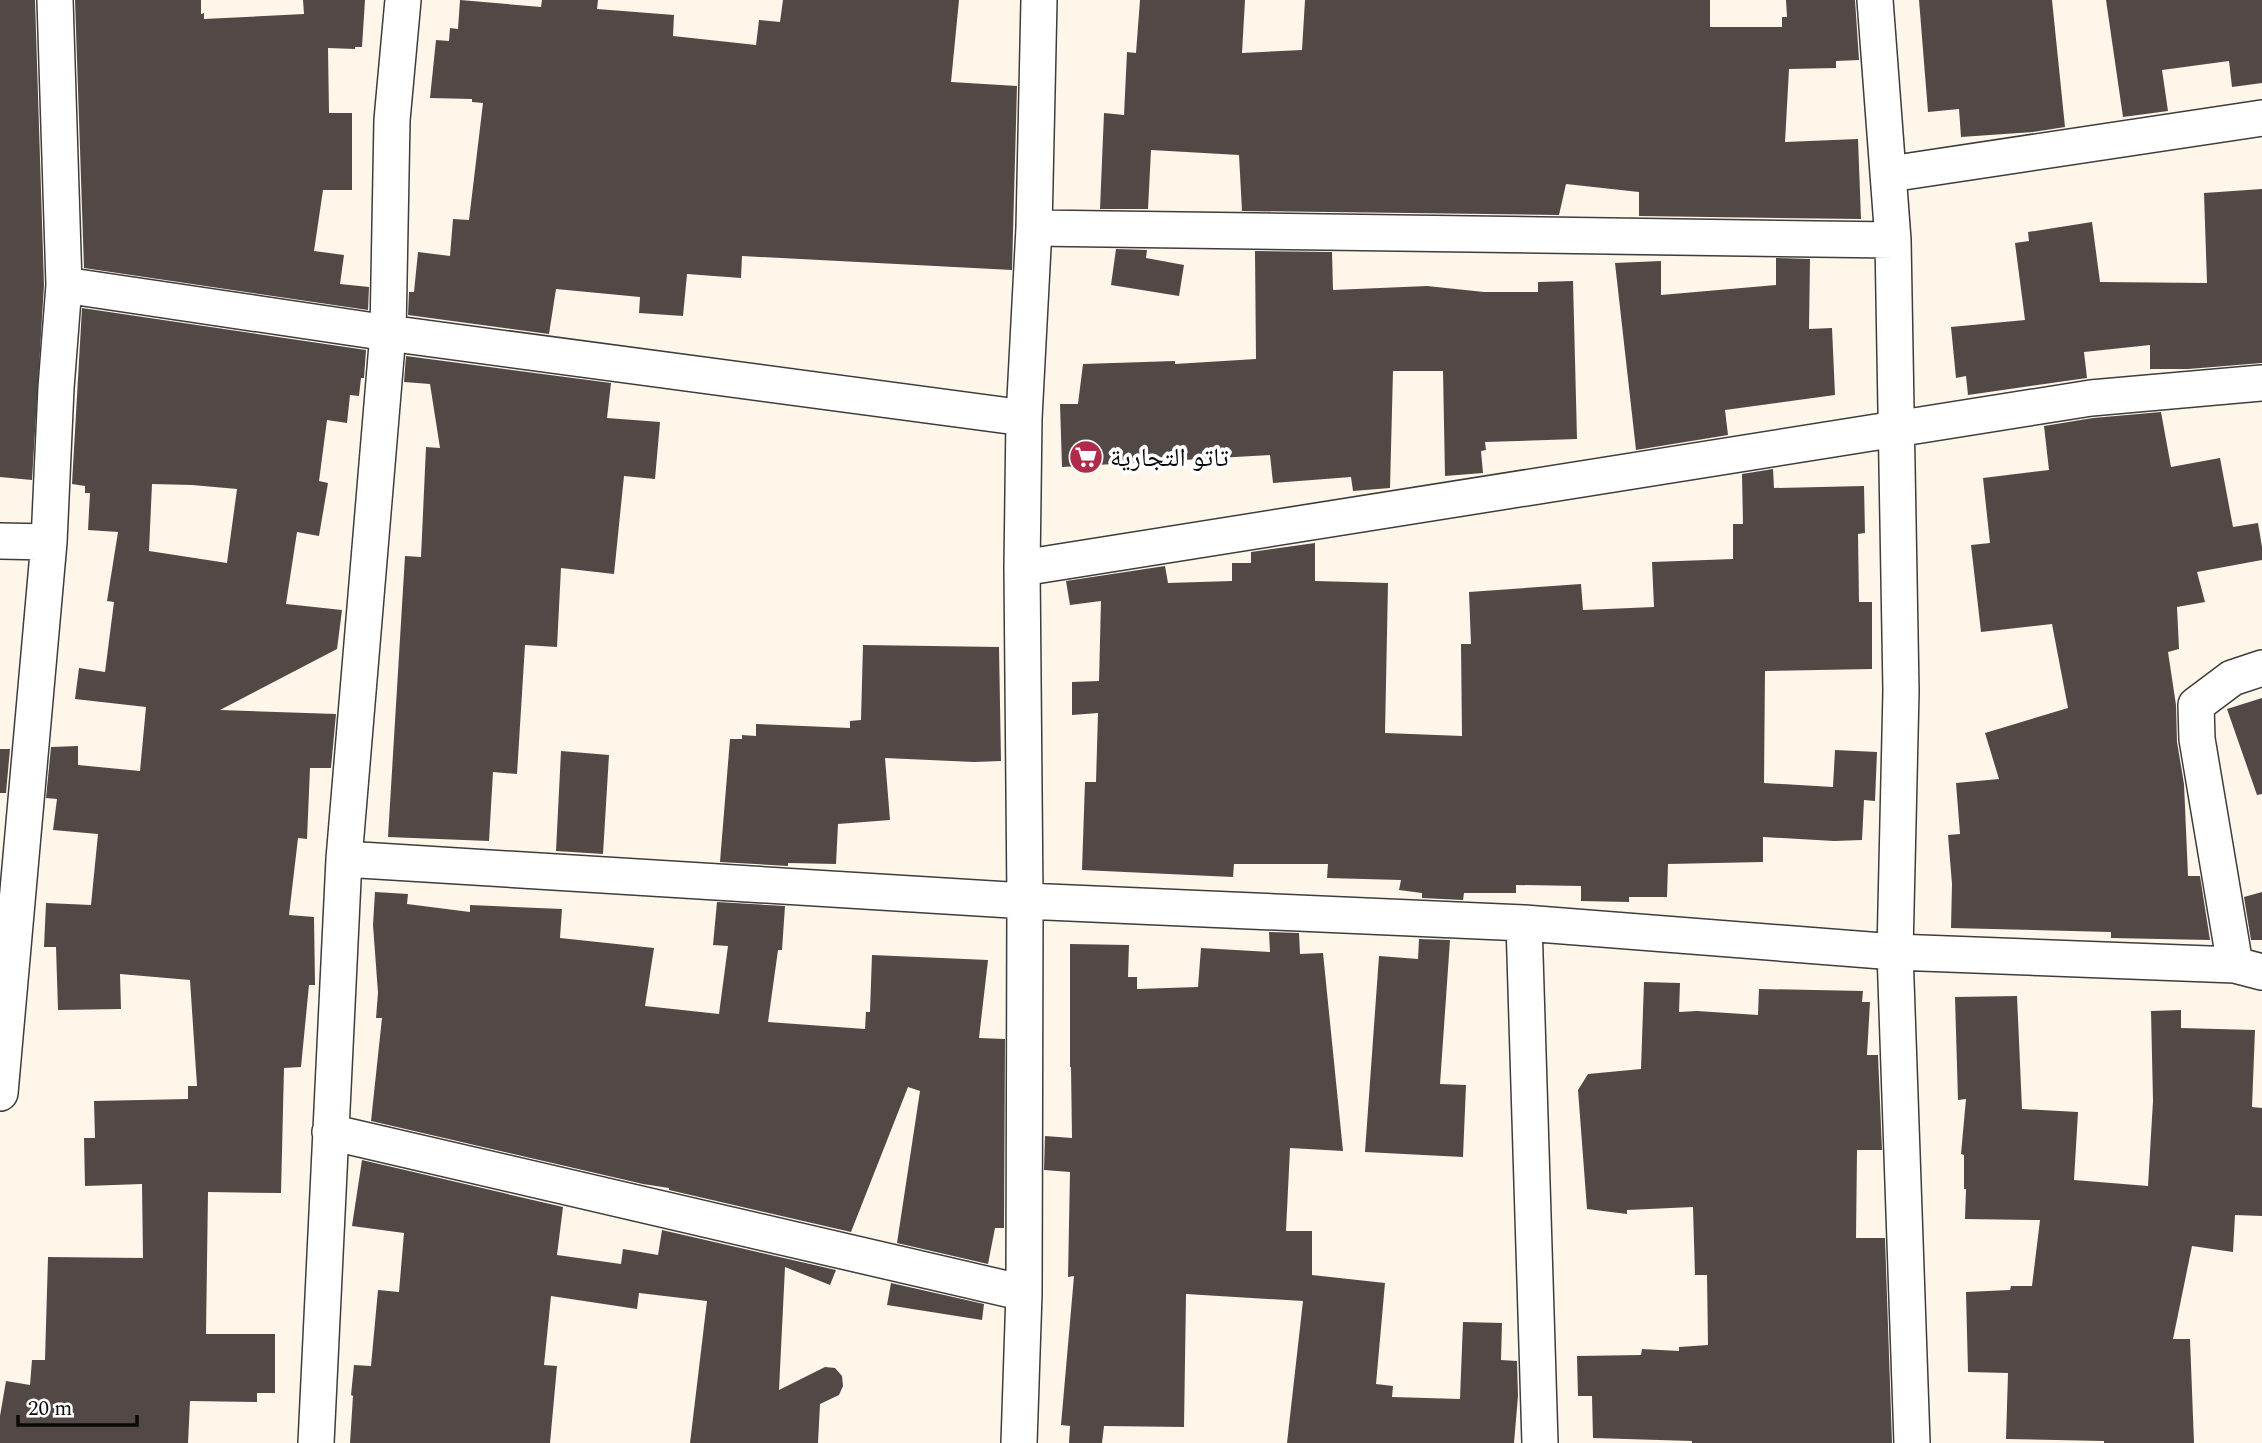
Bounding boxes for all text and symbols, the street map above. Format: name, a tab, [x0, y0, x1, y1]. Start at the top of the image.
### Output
supermarket icon: تاتو التجارية	[1067, 438, 1105, 476]
place label: تاتو التجارية	[1110, 438, 1229, 478]
scale bar	[18, 1384, 136, 1428]
text: 20 m	[28, 1393, 72, 1425]

